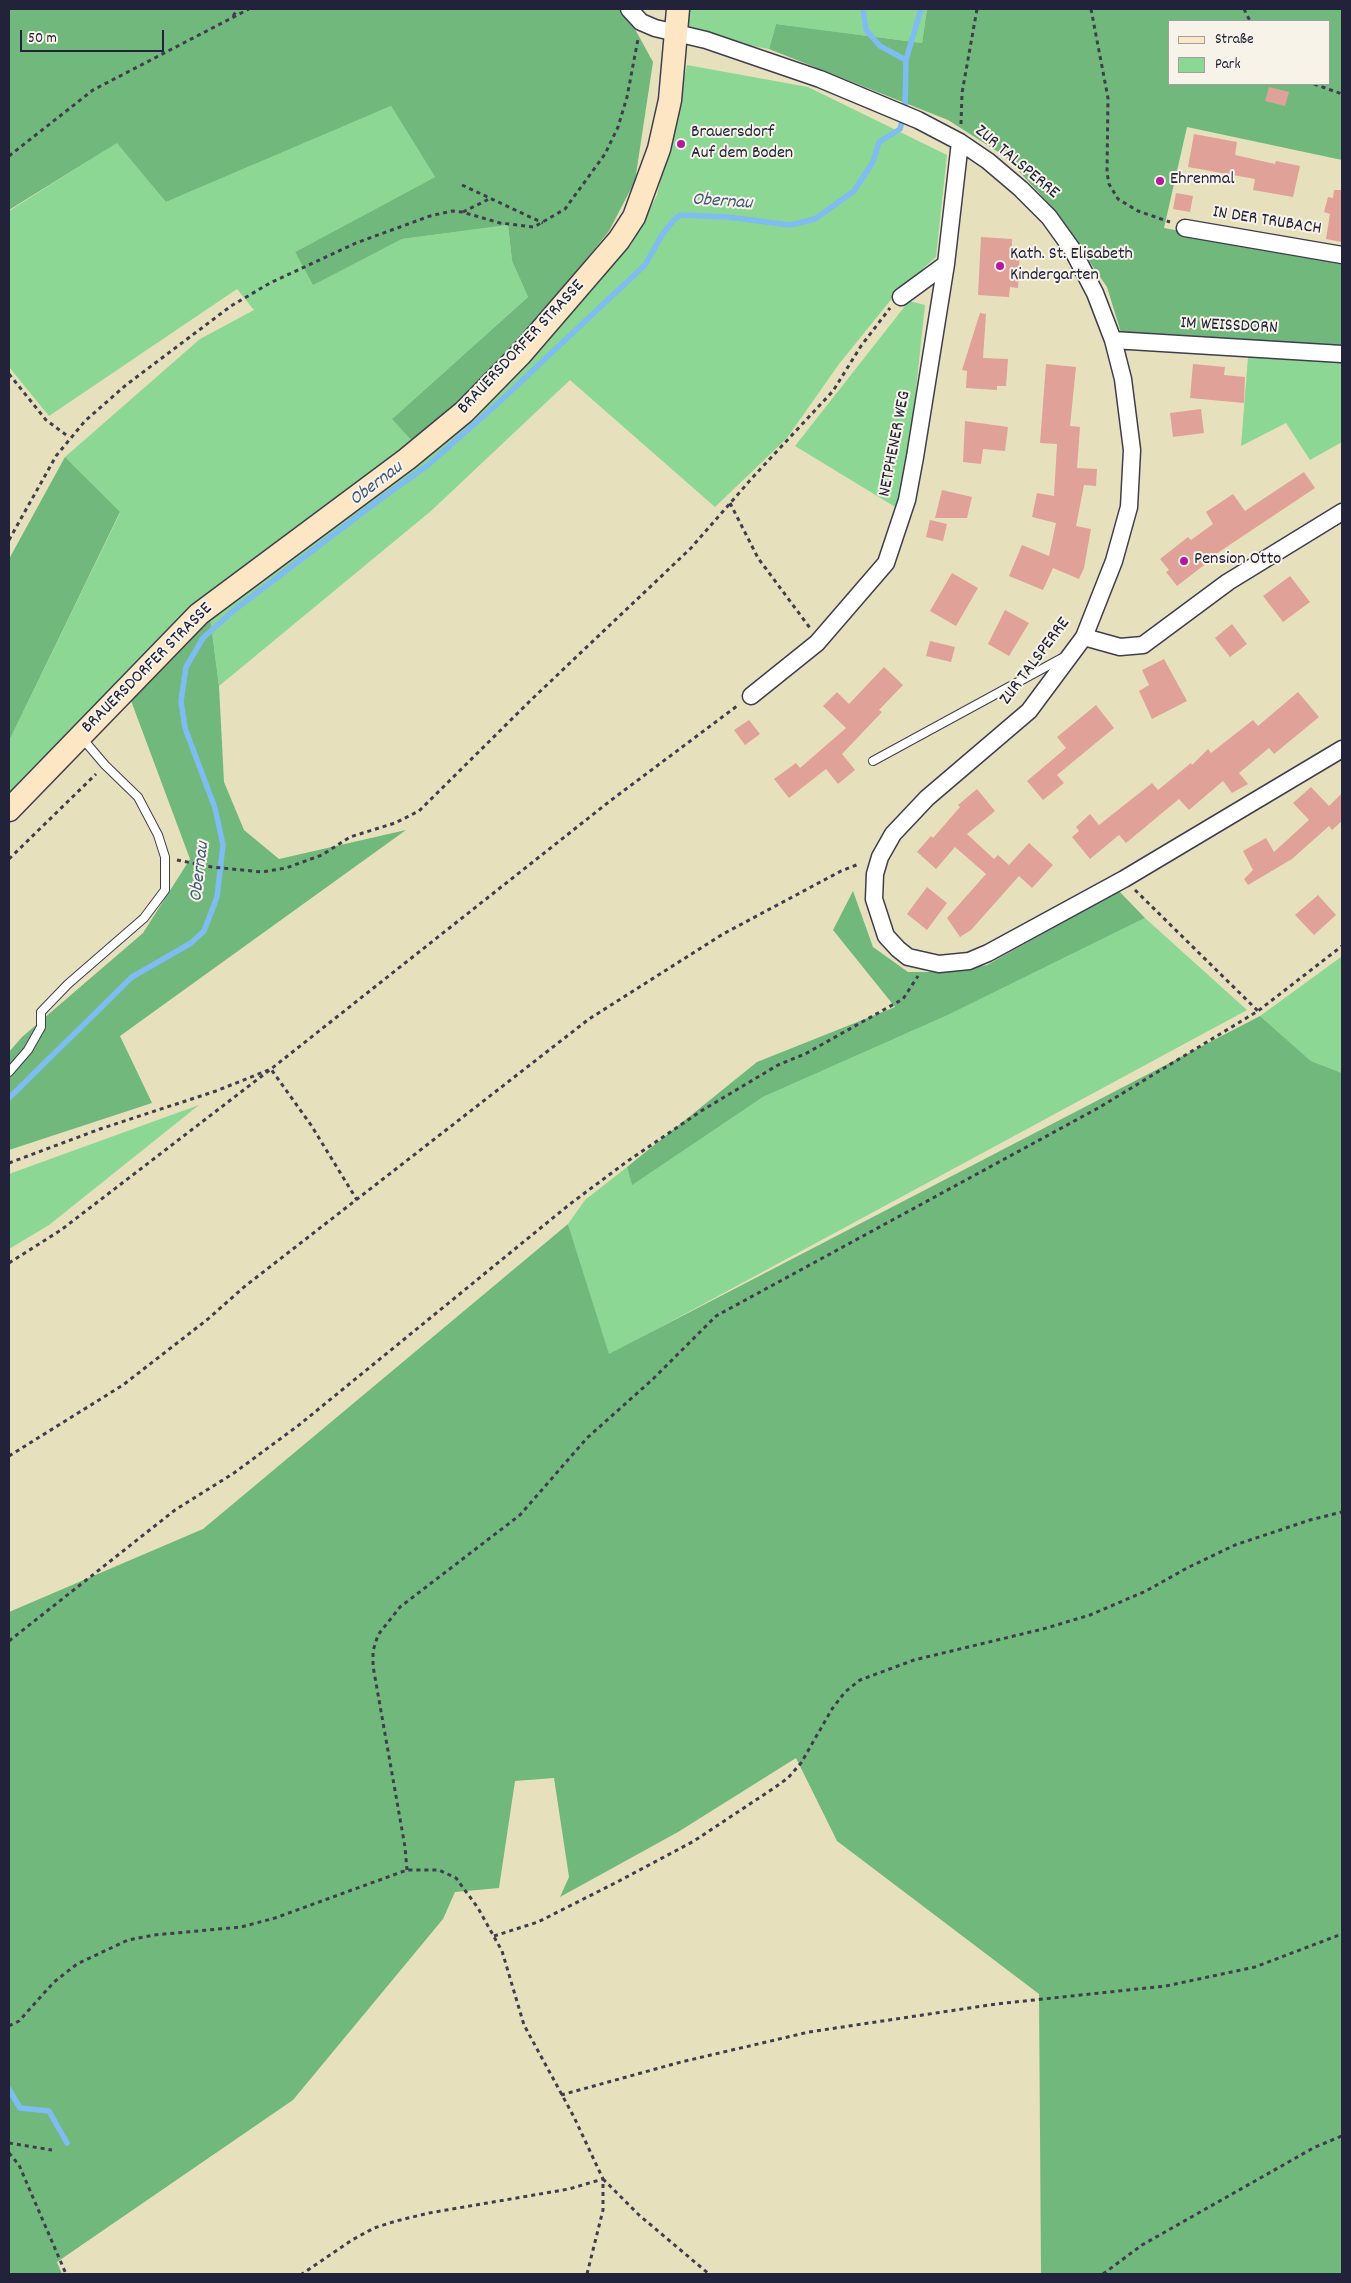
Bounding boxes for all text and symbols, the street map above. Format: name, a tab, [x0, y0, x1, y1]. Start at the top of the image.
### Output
scale bar	[22, 20, 166, 52]
legend	[1168, 20, 1331, 85]
text: 50 m	[28, 28, 57, 50]
text: Straße	[1215, 29, 1253, 51]
text: Park	[1215, 54, 1241, 76]
street label: ZUR TALSPERRE	[969, 121, 1063, 205]
place label: Brauersdorf Auf dem Boden	[691, 123, 793, 166]
marker: Brauersdorf Auf dem Boden	[675, 138, 687, 150]
place label: Ehrenmal	[1170, 170, 1234, 192]
marker: Ehrenmal	[1154, 175, 1166, 187]
water label: Obernau	[691, 190, 753, 216]
street label: IN DER TRUBACH	[1211, 203, 1323, 241]
place label: Kath. St. Elisabeth Kindergarten	[1010, 245, 1133, 288]
marker: Kath. St. Elisabeth Kindergarten	[994, 260, 1006, 272]
street label: BRAUERSDORFER STRASSE	[454, 276, 590, 420]
street label: IM WEISSDORN	[1180, 314, 1278, 340]
street label: NETPHENER WEG	[875, 389, 917, 499]
water label: Obernau	[346, 458, 408, 512]
place label: Pension Otto	[1194, 550, 1281, 572]
marker: Pension Otto	[1178, 555, 1190, 567]
street label: BRAUERSDORFER STRASSE	[78, 599, 218, 739]
street label: ZUR TALSPERRE	[996, 614, 1076, 710]
water label: Obernau	[186, 841, 216, 903]

